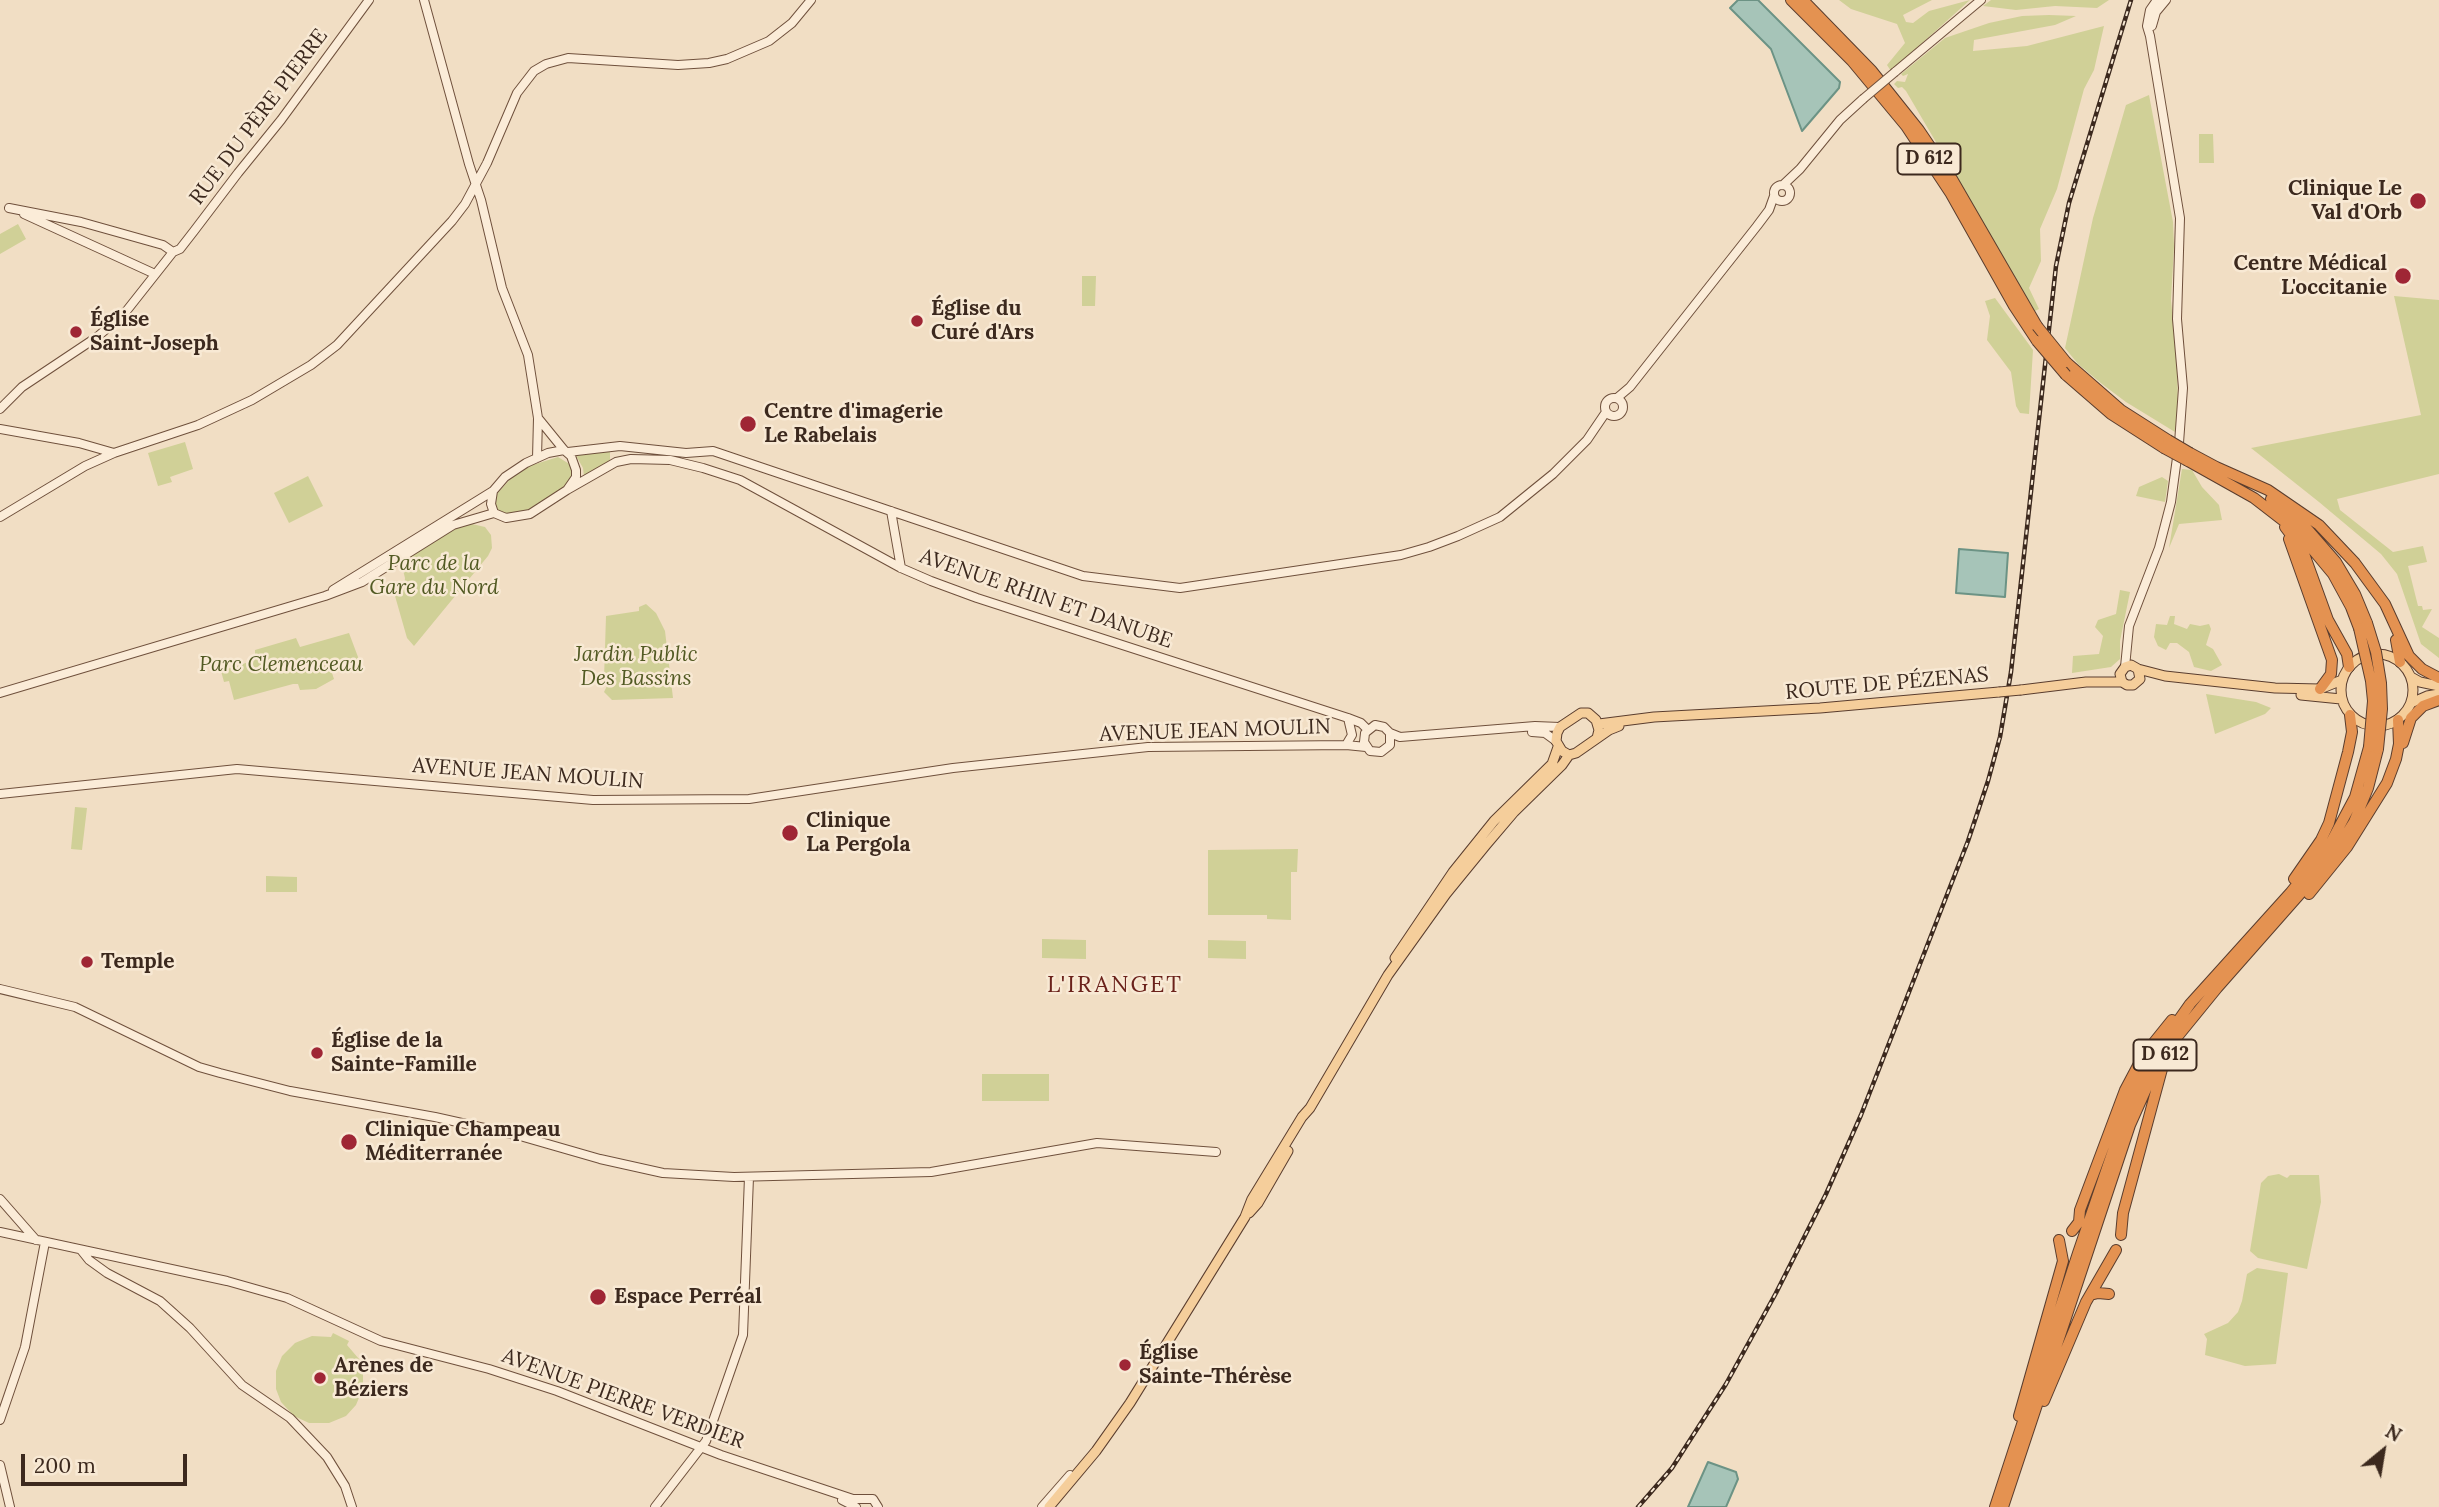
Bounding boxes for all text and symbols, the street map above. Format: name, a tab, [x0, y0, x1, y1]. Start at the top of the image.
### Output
street label: RUE DU PÈRE PIERRE	[185, 24, 333, 210]
road number: D 612	[1898, 144, 1960, 174]
place label: Clinique Le Val d'Orb	[2288, 176, 2402, 226]
marker: Clinique Le Val d'Orb	[2408, 191, 2428, 211]
place label: Centre Médical L'occitanie	[2234, 251, 2387, 301]
marker: Centre Médical L'occitanie	[2393, 266, 2413, 286]
place label: Église du Curé d'Ars	[931, 296, 1034, 346]
place label: Église Saint-Joseph	[90, 307, 219, 357]
marker: Église du Curé d'Ars	[909, 313, 925, 329]
marker: Église Saint-Joseph	[68, 324, 84, 340]
place label: Centre d'imagerie Le Rabelais	[764, 399, 943, 449]
marker: Centre d'imagerie Le Rabelais	[738, 414, 758, 434]
street label: AVENUE RHIN ET DANUBE	[916, 544, 1176, 654]
park label: Parc de la Gare du Nord	[369, 551, 499, 601]
park label: Jardin Public Des Bassins	[574, 642, 698, 692]
park label: Parc Clemenceau	[199, 652, 363, 678]
street label: ROUTE DE PÉZENAS	[1784, 663, 1990, 705]
street label: AVENUE JEAN MOULIN	[1099, 714, 1331, 748]
street label: AVENUE JEAN MOULIN	[412, 753, 644, 795]
place label: Clinique La Pergola	[806, 808, 910, 858]
marker: Clinique La Pergola	[780, 823, 800, 843]
place label: Temple	[101, 949, 174, 975]
marker: Temple	[79, 954, 95, 970]
district label: L'IRANGET	[1048, 971, 1182, 999]
place label: Église de la Sainte-Famille	[331, 1028, 477, 1078]
road number: D 612	[2134, 1040, 2196, 1070]
marker: Église de la Sainte-Famille	[309, 1045, 325, 1061]
place label: Clinique Champeau Méditerranée	[365, 1117, 561, 1167]
marker: Clinique Champeau Méditerranée	[339, 1132, 359, 1152]
place label: Espace Perréal	[614, 1284, 762, 1310]
marker: Espace Perréal	[588, 1287, 608, 1307]
place label: Église Sainte-Thérèse	[1139, 1340, 1292, 1390]
street label: AVENUE PIERRE VERDIER	[498, 1343, 748, 1455]
place label: Arènes de Béziers	[334, 1353, 433, 1403]
marker: Église Sainte-Thérèse	[1117, 1357, 1133, 1373]
marker: Arènes de Béziers	[312, 1370, 328, 1386]
north arrow	[2348, 1416, 2418, 1486]
text: N	[2381, 1419, 2406, 1447]
scale bar	[24, 1440, 191, 1484]
text: 200 m	[34, 1452, 96, 1479]

